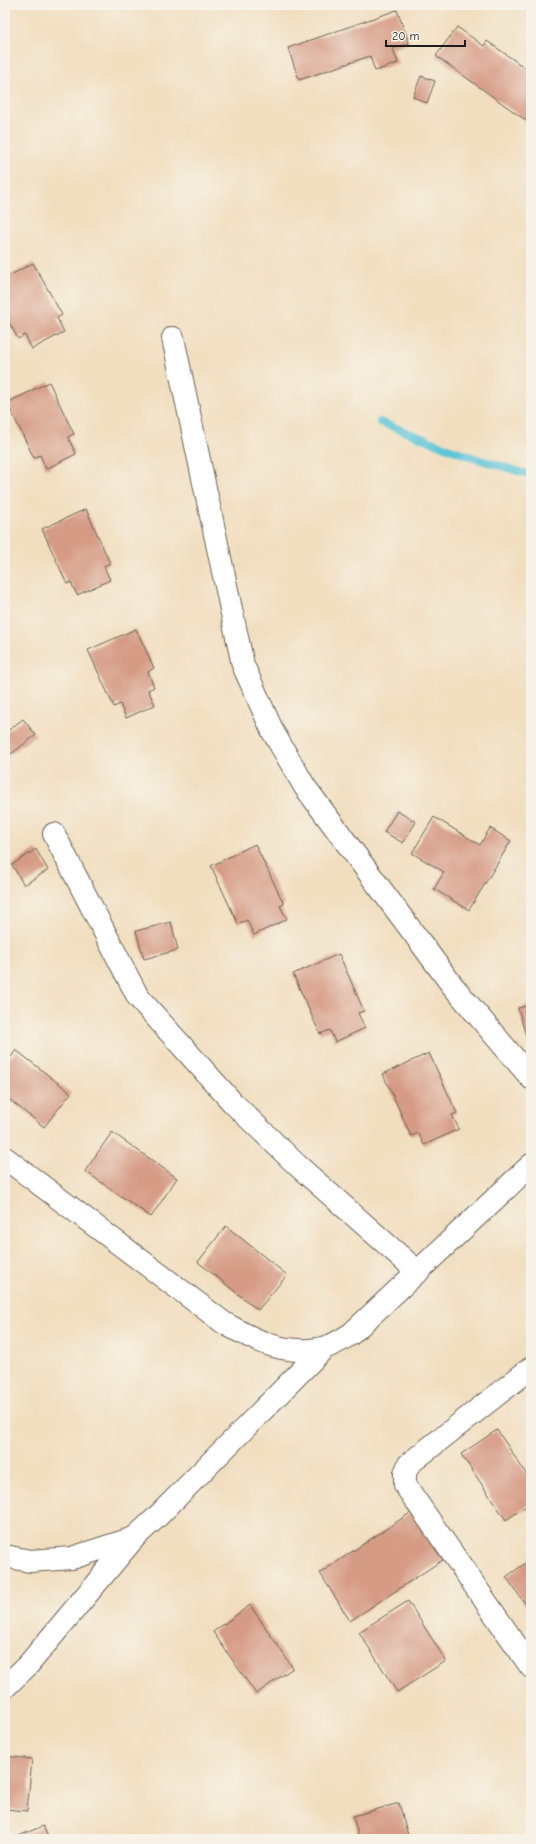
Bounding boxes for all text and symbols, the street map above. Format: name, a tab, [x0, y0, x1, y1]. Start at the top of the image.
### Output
scale bar	[386, 22, 465, 48]
text: 20 m	[392, 29, 420, 43]

